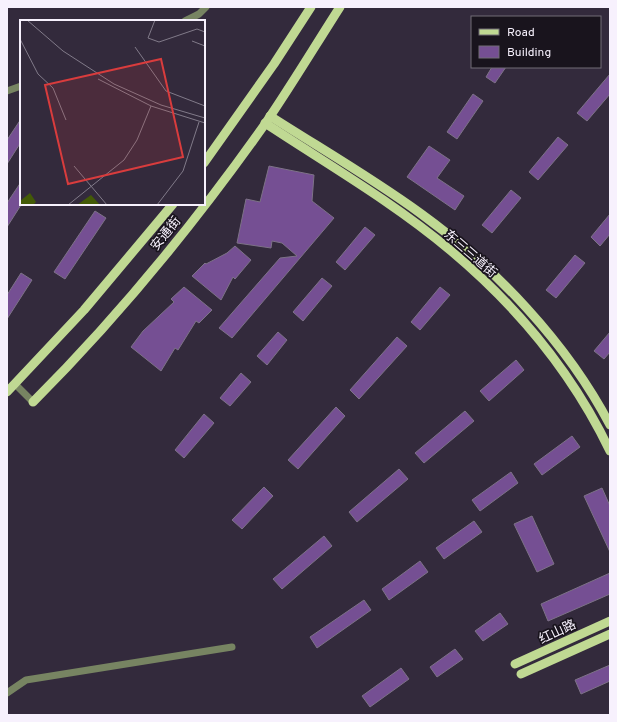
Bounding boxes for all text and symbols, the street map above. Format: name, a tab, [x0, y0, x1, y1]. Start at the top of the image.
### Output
legend	[471, 16, 601, 68]
inset map	[20, 20, 205, 205]
text: Road	[507, 25, 535, 41]
text: Building	[507, 45, 551, 61]
street label: 安通街	[148, 214, 185, 254]
street label: 东三三道街	[440, 227, 499, 282]
street label: 红山路	[536, 616, 579, 648]

